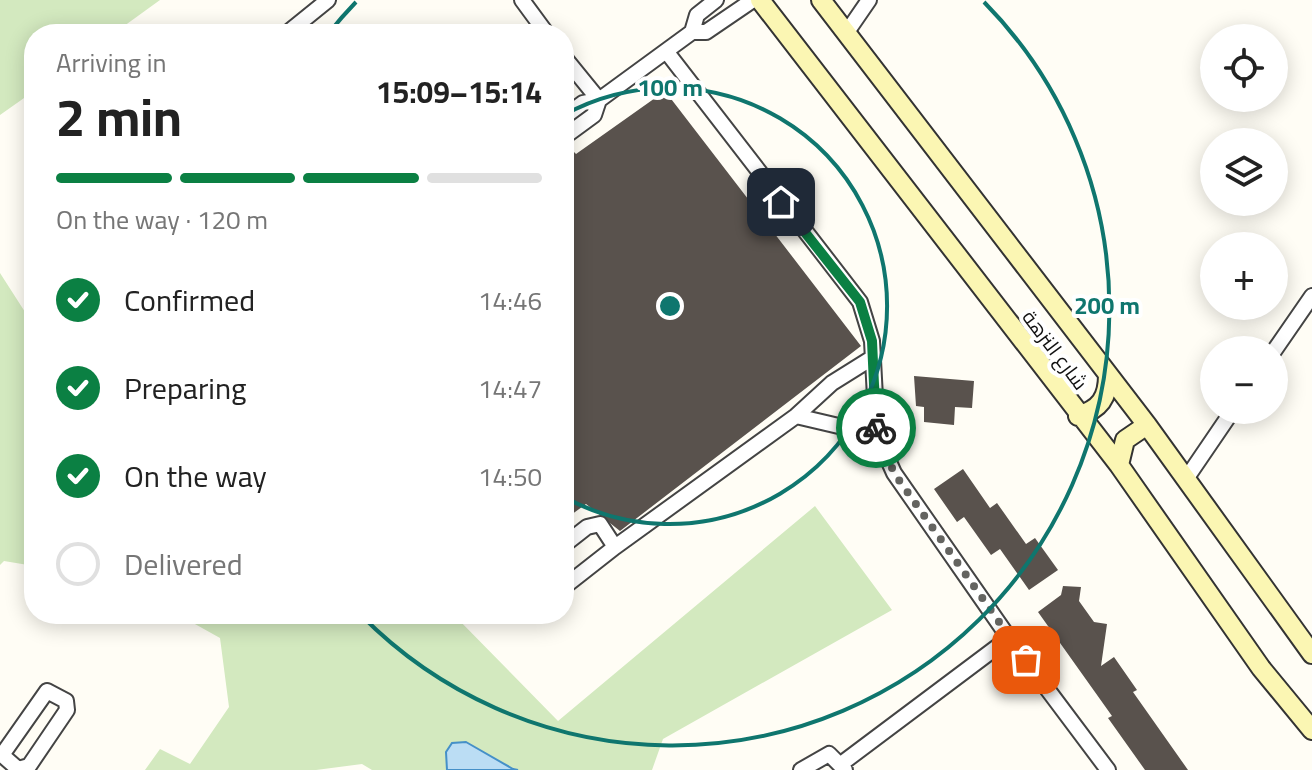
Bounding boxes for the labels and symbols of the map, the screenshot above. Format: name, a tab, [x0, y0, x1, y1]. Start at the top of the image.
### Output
text: 100 m	[637, 65, 703, 110]
pin	[747, 168, 815, 236]
text: 200 m	[1074, 283, 1140, 328]
centre of rings	[656, 292, 684, 320]
street label: شارع النزهة	[1013, 301, 1098, 398]
courier	[836, 388, 916, 468]
pin	[992, 626, 1060, 694]

